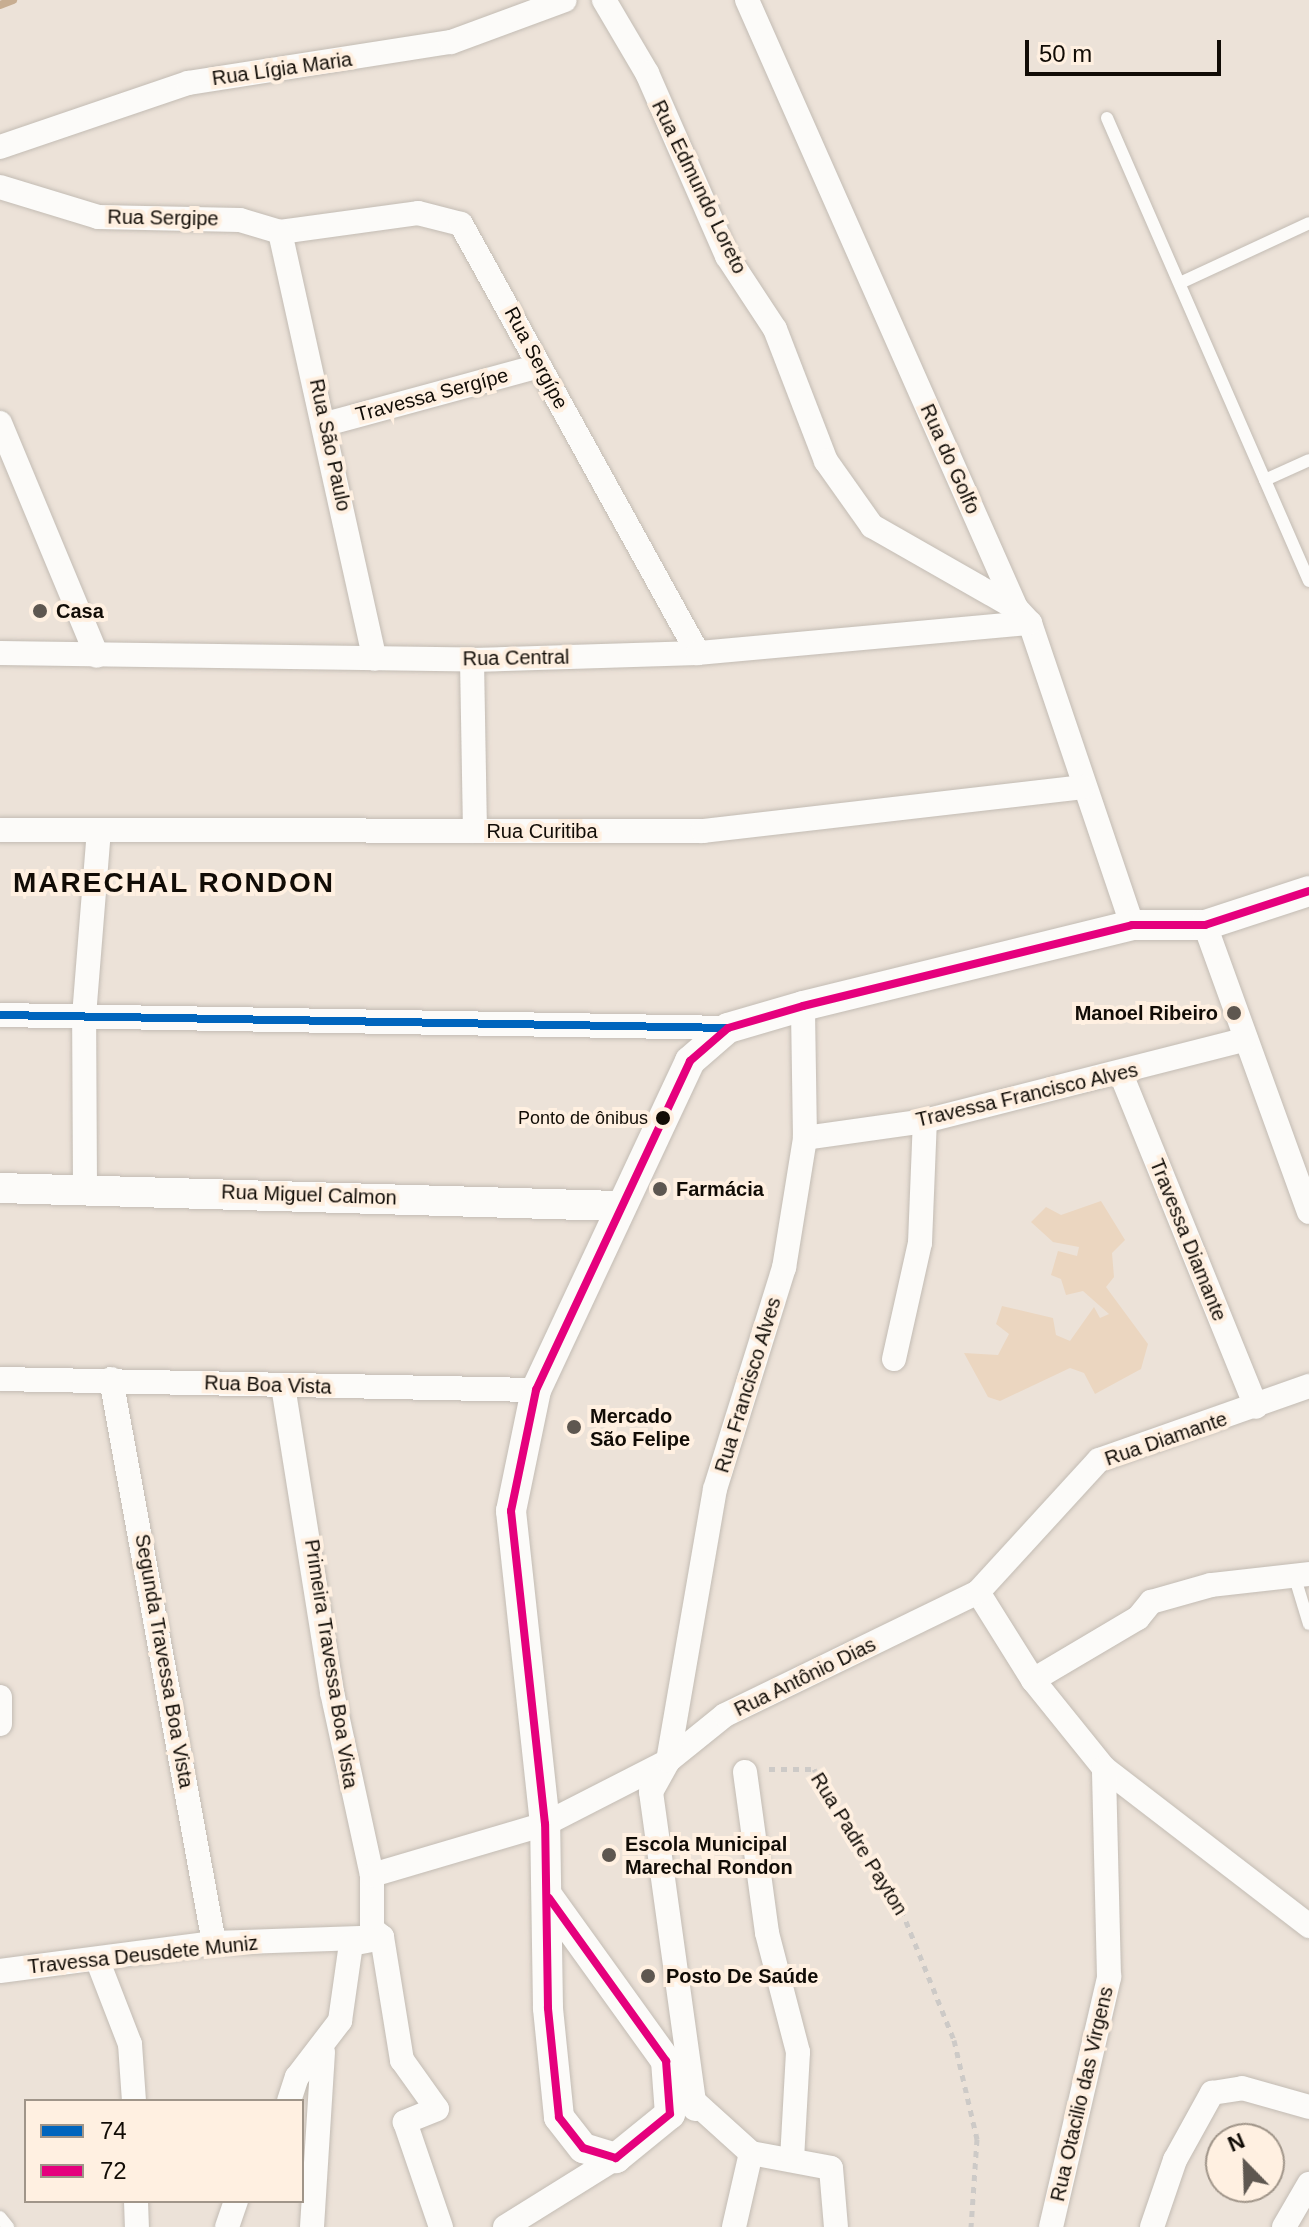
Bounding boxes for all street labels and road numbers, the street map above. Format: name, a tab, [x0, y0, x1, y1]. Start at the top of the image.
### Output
street label: Rua Lígia Maria	[210, 47, 354, 91]
street label: Rua Edmundo Loreto	[647, 96, 751, 278]
street label: Rua Sergipe	[107, 205, 219, 231]
street label: Rua Sergípe	[499, 303, 573, 413]
street label: Travessa Sergípe	[353, 363, 511, 427]
street label: Rua São Paulo	[304, 377, 356, 513]
street label: Rua do Golfo	[915, 400, 985, 518]
street label: Rua Central	[462, 645, 570, 671]
street label: Rua Curitiba	[486, 819, 598, 843]
street label: Travessa Francisco Alves	[913, 1058, 1141, 1132]
street label: Travessa Diamante	[1145, 1155, 1231, 1325]
street label: Rua Miguel Calmon	[221, 1180, 397, 1210]
street label: Rua Francisco Alves	[710, 1294, 786, 1476]
street label: Rua Boa Vista	[204, 1371, 332, 1399]
street label: Rua Diamante	[1102, 1407, 1230, 1471]
street label: Segunda Travessa Boa Vista	[130, 1532, 198, 1790]
street label: Primeira Travessa Boa Vista	[299, 1538, 363, 1790]
street label: Rua Antônio Dias	[730, 1632, 880, 1722]
street label: Rua Padre Payton	[806, 1768, 912, 1920]
street label: Travessa Deusdete Muniz	[27, 1931, 259, 1979]
street label: Rua Otacilio das Virgens	[1046, 1984, 1118, 2204]

